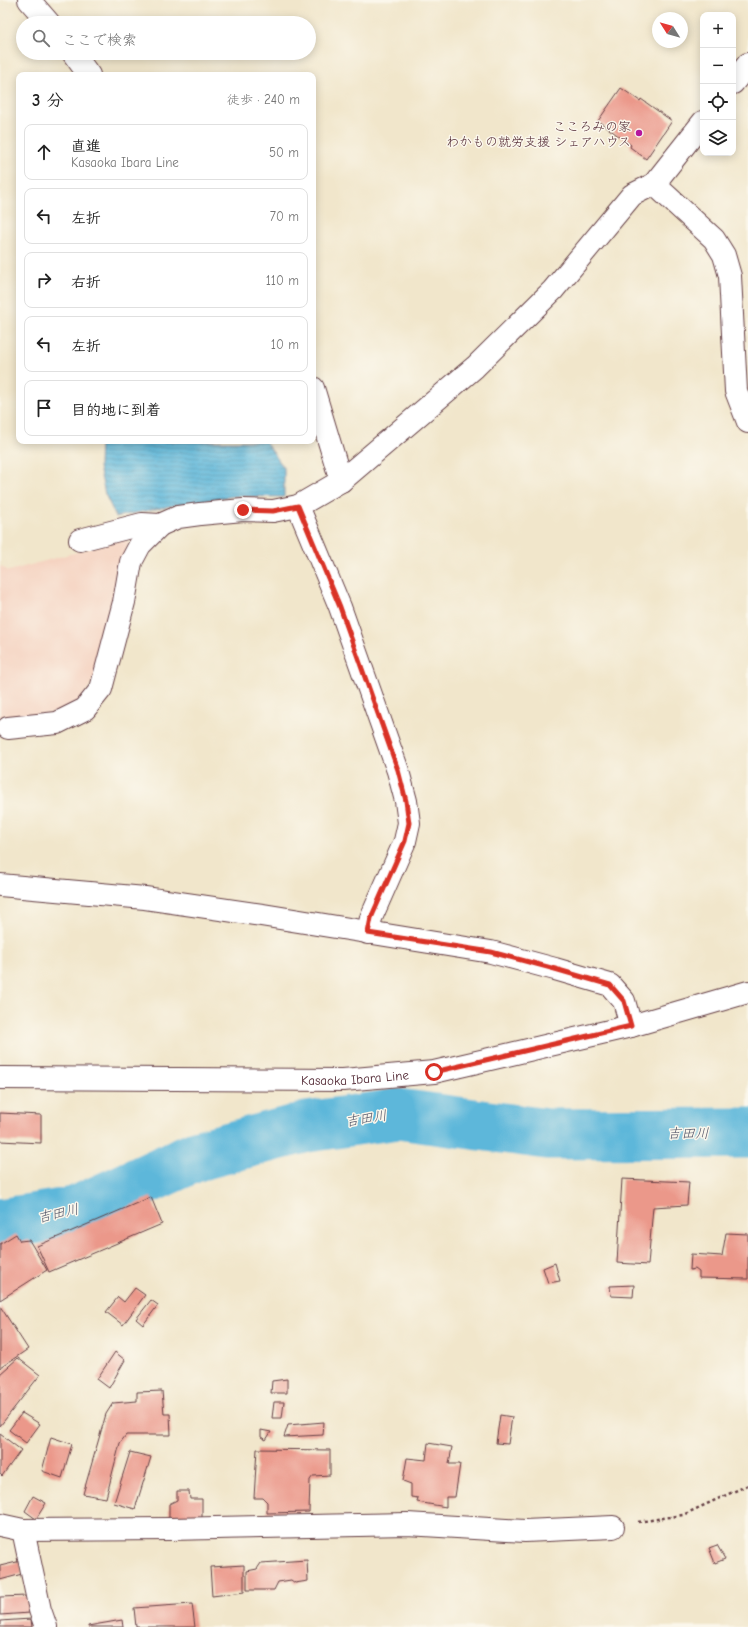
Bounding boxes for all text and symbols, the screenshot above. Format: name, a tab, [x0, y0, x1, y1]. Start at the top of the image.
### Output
north arrow	[652, 12, 688, 48]
map controls	[700, 12, 736, 156]
button: +	[700, 12, 736, 48]
search box	[16, 16, 316, 60]
icon: search	[30, 27, 52, 49]
text: ここで検索	[62, 31, 137, 49]
button: −	[700, 48, 736, 84]
button: locate	[700, 84, 736, 120]
text: 3 分	[32, 91, 63, 110]
text: 徒歩 · 240 m	[227, 92, 300, 107]
place label: こころみの家 わかもの就労支援 シェアハウス	[446, 119, 631, 149]
button: layers	[700, 120, 736, 156]
marker: こころみの家 わかもの就労支援 シェアハウス	[634, 128, 644, 138]
text: 直進	[71, 137, 101, 155]
icon: ahead	[33, 141, 55, 163]
text: 50 m	[269, 145, 299, 160]
text: Kasaoka Ibara Line	[71, 155, 179, 170]
icon: left	[33, 205, 55, 227]
text: 左折	[71, 209, 101, 227]
text: 70 m	[270, 209, 299, 224]
icon: right	[33, 269, 55, 291]
text: 右折	[71, 273, 101, 291]
text: 110 m	[266, 273, 299, 288]
icon: left	[33, 333, 55, 355]
text: 左折	[71, 337, 101, 355]
text: 10 m	[271, 337, 299, 352]
icon: arrive	[33, 397, 55, 419]
text: 目的地に到着	[71, 401, 161, 419]
route end	[234, 501, 252, 519]
route start	[425, 1063, 443, 1081]
street label: Kasaoka Ibara Line	[301, 1067, 410, 1088]
water label: 吉田川	[344, 1107, 388, 1130]
water label: 吉田川	[667, 1125, 709, 1142]
water label: 吉田川	[36, 1200, 80, 1226]

